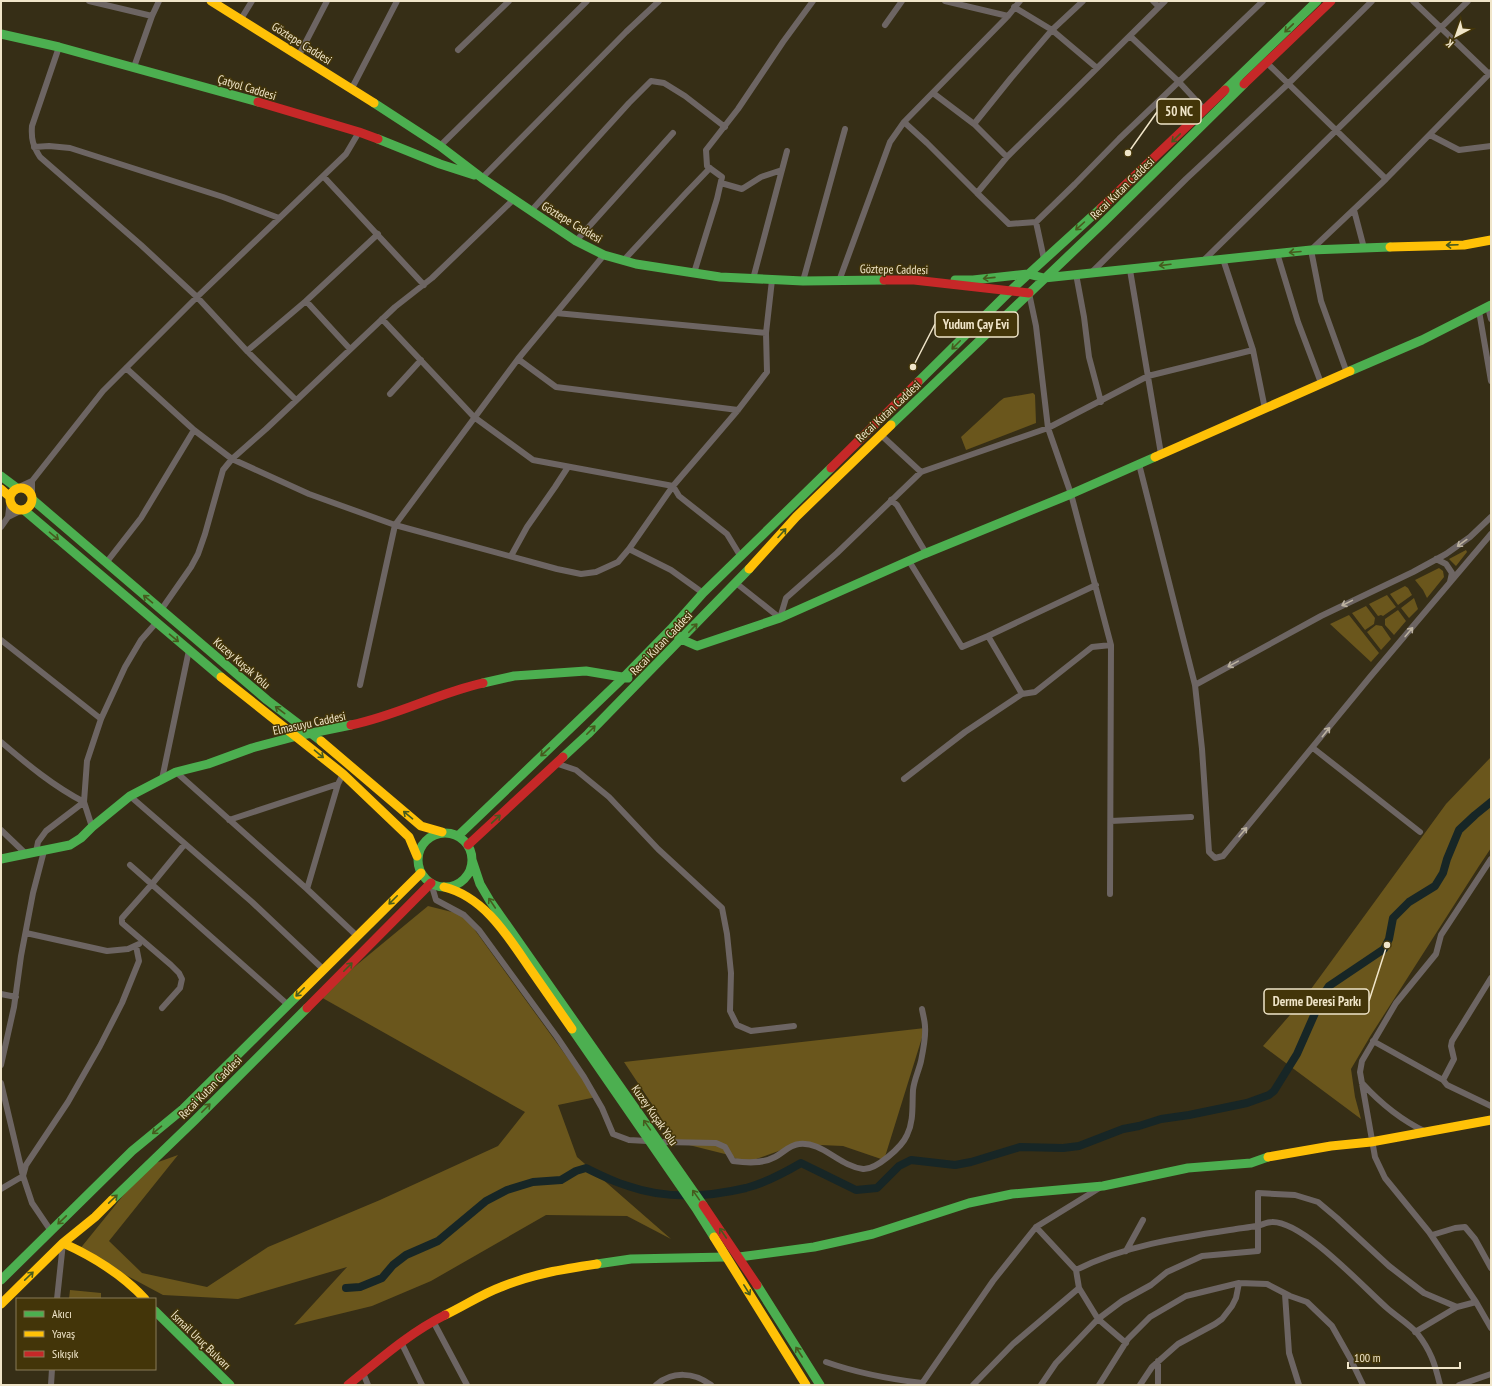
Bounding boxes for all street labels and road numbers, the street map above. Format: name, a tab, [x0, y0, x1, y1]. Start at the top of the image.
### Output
street label: Göztepe Caddesi	[269, 19, 335, 67]
street label: Çatyol Caddesi	[216, 71, 278, 103]
street label: Recai Kutan Caddesi	[1087, 154, 1157, 222]
street label: Göztepe Caddesi	[539, 198, 605, 246]
street label: Göztepe Caddesi	[860, 261, 928, 277]
street label: Recai Kutan Caddesi	[852, 377, 924, 445]
street label: Recai Kutan Caddesi	[627, 608, 695, 678]
street label: Kuzey Kuşak Yolu	[210, 634, 274, 692]
street label: Elmasuyu Caddesi	[271, 708, 347, 738]
street label: Recai Kutan Caddesi	[175, 1052, 245, 1122]
street label: Kuzey Kuşak Yolu	[629, 1082, 681, 1148]
street label: İsmail Uruç Bulvarı	[168, 1308, 234, 1372]

